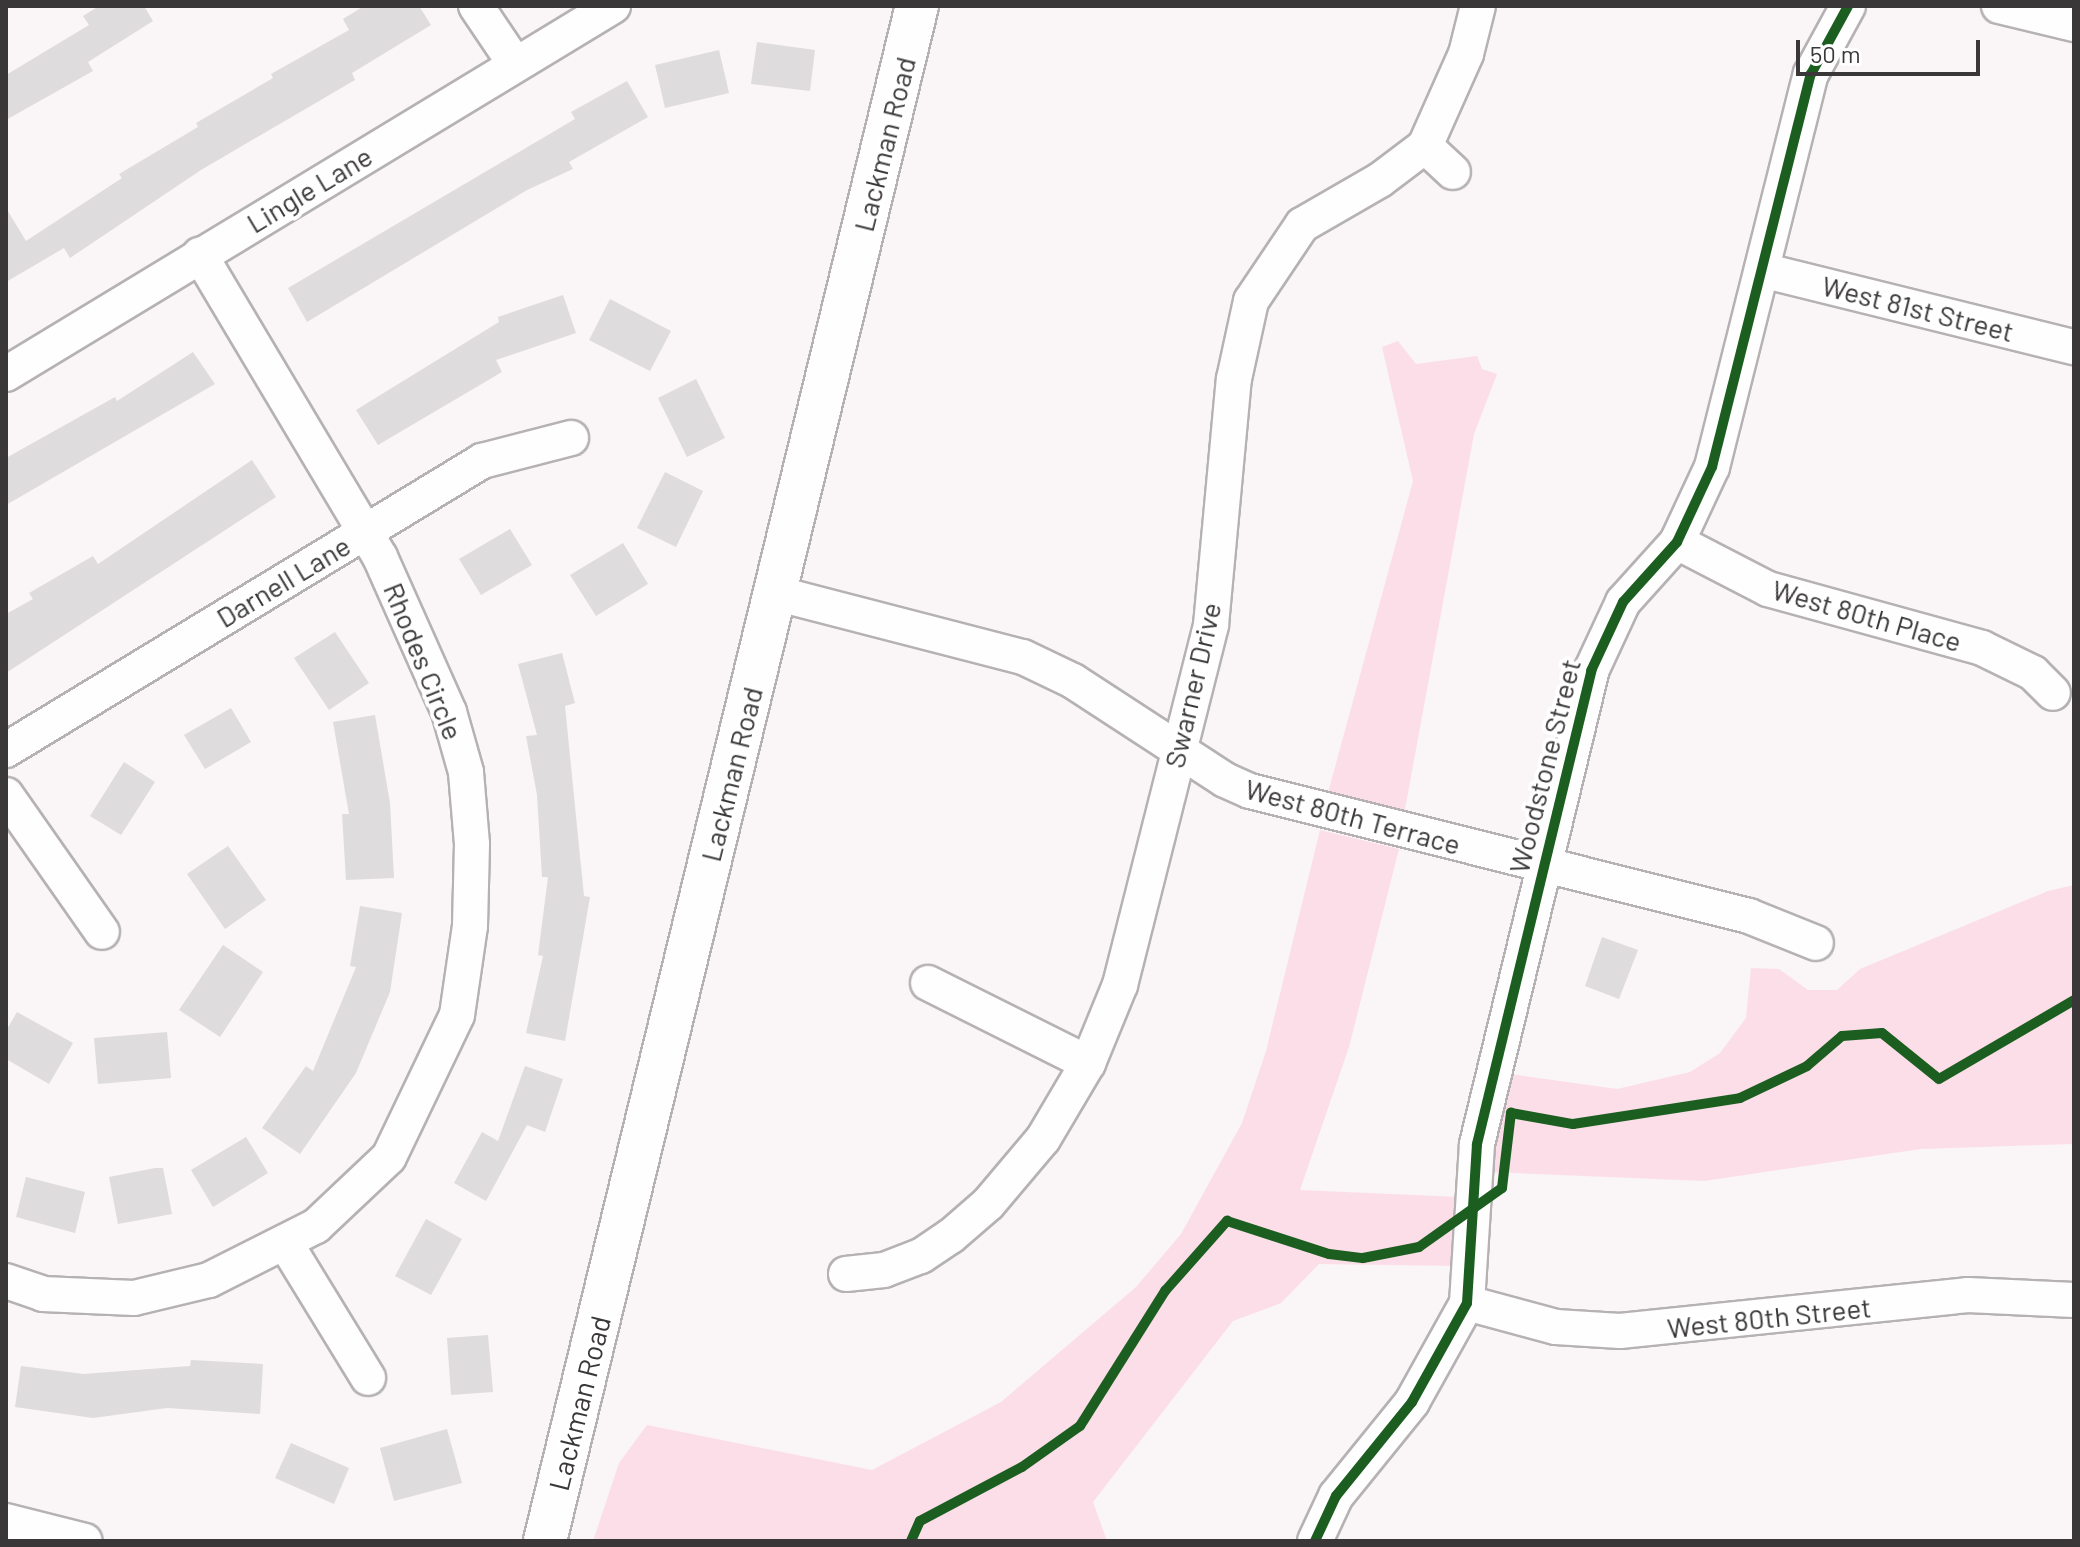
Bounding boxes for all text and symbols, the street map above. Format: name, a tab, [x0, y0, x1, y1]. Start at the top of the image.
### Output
scale bar	[1800, 24, 1984, 74]
text: 50 m	[1810, 39, 1861, 68]
street label: Lackman Road	[846, 53, 922, 235]
street label: Lingle Lane	[240, 139, 378, 239]
street label: West 81st Street	[1819, 268, 2017, 348]
street label: Darnell Lane	[210, 528, 356, 634]
street label: West 80th Place	[1769, 572, 1965, 658]
street label: Rhodes Circle	[377, 578, 471, 744]
street label: Swarner Drive	[1157, 599, 1227, 771]
street label: Woodstone Street	[1501, 656, 1587, 876]
street label: Lackman Road	[693, 683, 769, 865]
street label: West 80th Terrace	[1242, 771, 1464, 861]
street label: West 80th Street	[1665, 1290, 1873, 1344]
street label: Lackman Road	[541, 1312, 617, 1494]

